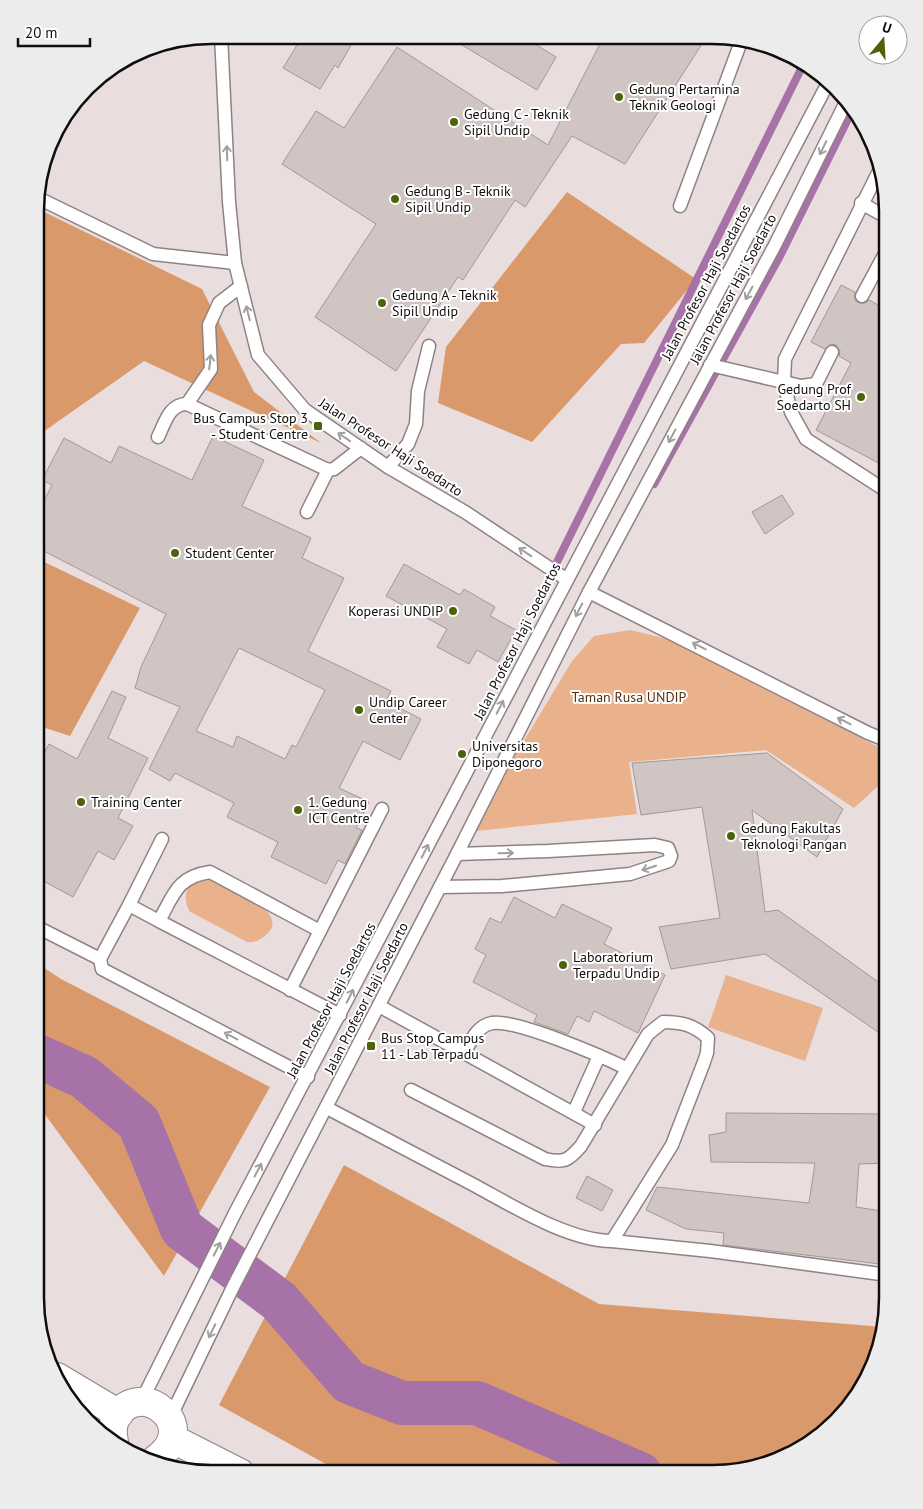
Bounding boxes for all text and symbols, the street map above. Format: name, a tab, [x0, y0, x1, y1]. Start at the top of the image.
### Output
scale bar	[18, 15, 90, 47]
north arrow	[858, 15, 908, 65]
text: U	[880, 18, 894, 38]
text: 20 m	[25, 23, 58, 42]
place label: Gedung Pertamina Teknik Geologi	[629, 80, 740, 114]
marker: Gedung Pertamina Teknik Geologi	[613, 91, 625, 103]
place label: Gedung C - Teknik Sipil Undip	[464, 105, 569, 139]
marker: Gedung C - Teknik Sipil Undip	[448, 116, 460, 128]
one-way arrow	[818, 140, 827, 155]
one-way arrow	[223, 145, 232, 161]
place label: Gedung B - Teknik Sipil Undip	[405, 182, 511, 216]
marker: Gedung B - Teknik Sipil Undip	[389, 193, 401, 205]
street label: Jalan Profesor Haji Soedartos	[658, 201, 754, 363]
street label: Jalan Profesor Haji Soedarto	[686, 211, 780, 367]
one-way arrow	[744, 285, 754, 300]
place label: Gedung A - Teknik Sipil Undip	[392, 286, 497, 320]
marker: Gedung A - Teknik Sipil Undip	[376, 297, 388, 309]
one-way arrow	[243, 306, 252, 322]
one-way arrow	[205, 355, 215, 371]
place label: Gedung Prof Soedarto SH	[777, 380, 852, 414]
marker: Gedung Prof Soedarto SH	[855, 391, 867, 403]
street label: Jalan Profesor Haji Soedarto	[315, 393, 466, 500]
place label: Bus Campus Stop 3 - Student Centre	[193, 409, 308, 443]
marker: Bus Campus Stop 3 - Student Centre	[312, 420, 324, 432]
one-way arrow	[667, 428, 677, 443]
one-way arrow	[337, 432, 351, 442]
place label: Student Center	[185, 544, 274, 562]
marker: Student Center	[169, 547, 181, 559]
one-way arrow	[518, 547, 532, 558]
street label: Jalan Profesor Haji Soedartos	[469, 560, 564, 723]
place label: Koperasi UNDIP	[348, 602, 443, 620]
one-way arrow	[574, 602, 583, 617]
marker: Koperasi UNDIP	[447, 605, 459, 617]
one-way arrow	[692, 641, 707, 650]
park label: Taman Rusa UNDIP	[572, 688, 687, 706]
place label: Undip Career Center	[369, 693, 447, 727]
one-way arrow	[496, 700, 505, 715]
marker: Undip Career Center	[353, 704, 365, 716]
one-way arrow	[836, 716, 851, 726]
place label: Universitas Diponegoro	[472, 737, 542, 771]
marker: Universitas Diponegoro	[456, 748, 468, 760]
place label: Training Center	[91, 793, 182, 811]
place label: 1. Gedung ICT Centre	[308, 793, 370, 827]
marker: Training Center	[75, 796, 87, 808]
marker: 1. Gedung ICT Centre	[292, 804, 304, 816]
place label: Gedung Fakultas Teknologi Pangan	[741, 819, 847, 853]
marker: Gedung Fakultas Teknologi Pangan	[725, 830, 737, 842]
one-way arrow	[420, 844, 430, 859]
one-way arrow	[498, 848, 514, 857]
one-way arrow	[641, 863, 657, 873]
street label: Jalan Profesor Haji Soedartos	[282, 919, 380, 1082]
street label: Jalan Profesor Haji Soedarto	[319, 919, 412, 1078]
place label: Laboratorium Terpadu Undip	[573, 948, 660, 982]
marker: Laboratorium Terpadu Undip	[557, 959, 569, 971]
one-way arrow	[345, 988, 355, 1003]
place label: Bus Stop Campus 11 - Lab Terpadu	[381, 1029, 484, 1063]
one-way arrow	[224, 1031, 239, 1041]
marker: Bus Stop Campus 11 - Lab Terpadu	[365, 1040, 377, 1052]
one-way arrow	[253, 1163, 263, 1178]
one-way arrow	[213, 1242, 223, 1257]
one-way arrow	[207, 1323, 216, 1338]

